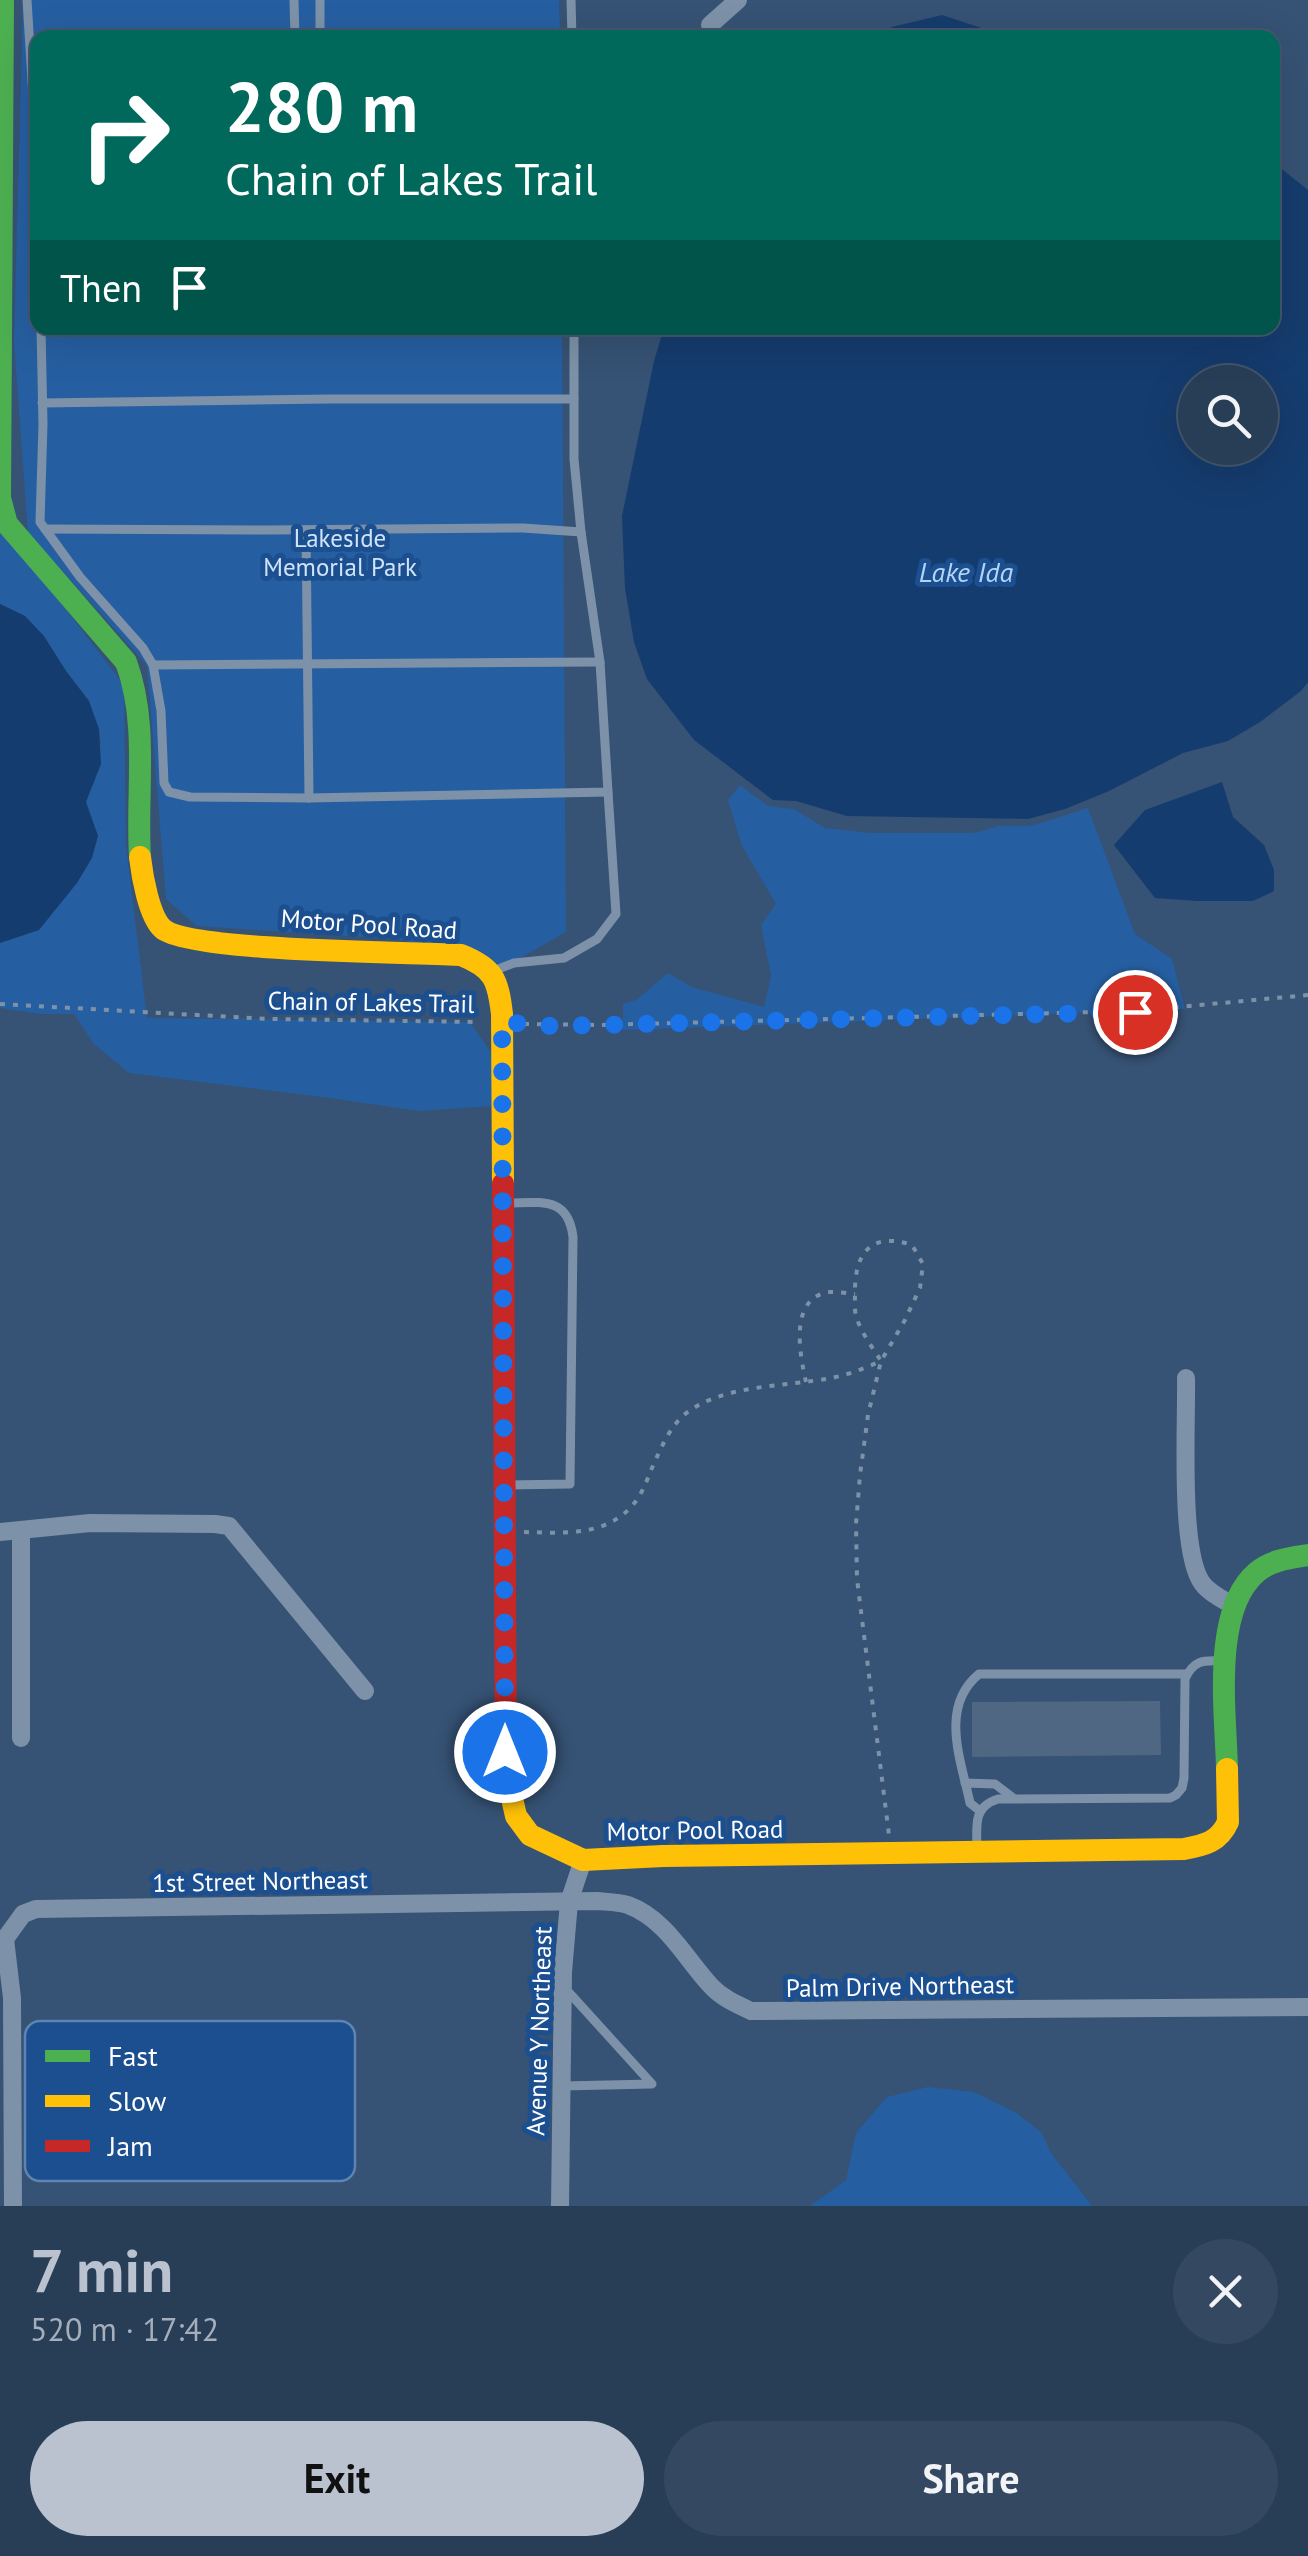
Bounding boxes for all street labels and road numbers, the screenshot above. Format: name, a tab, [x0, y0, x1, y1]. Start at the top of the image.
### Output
street label: Motor Pool Road	[280, 902, 458, 946]
street label: Chain of Lakes Trail	[267, 984, 475, 1020]
street label: Motor Pool Road	[606, 1812, 784, 1848]
street label: 1st Street Northeast	[152, 1863, 369, 1899]
street label: Avenue Y Northeast	[519, 1925, 559, 2136]
street label: Palm Drive Northeast	[786, 1968, 1015, 2004]

